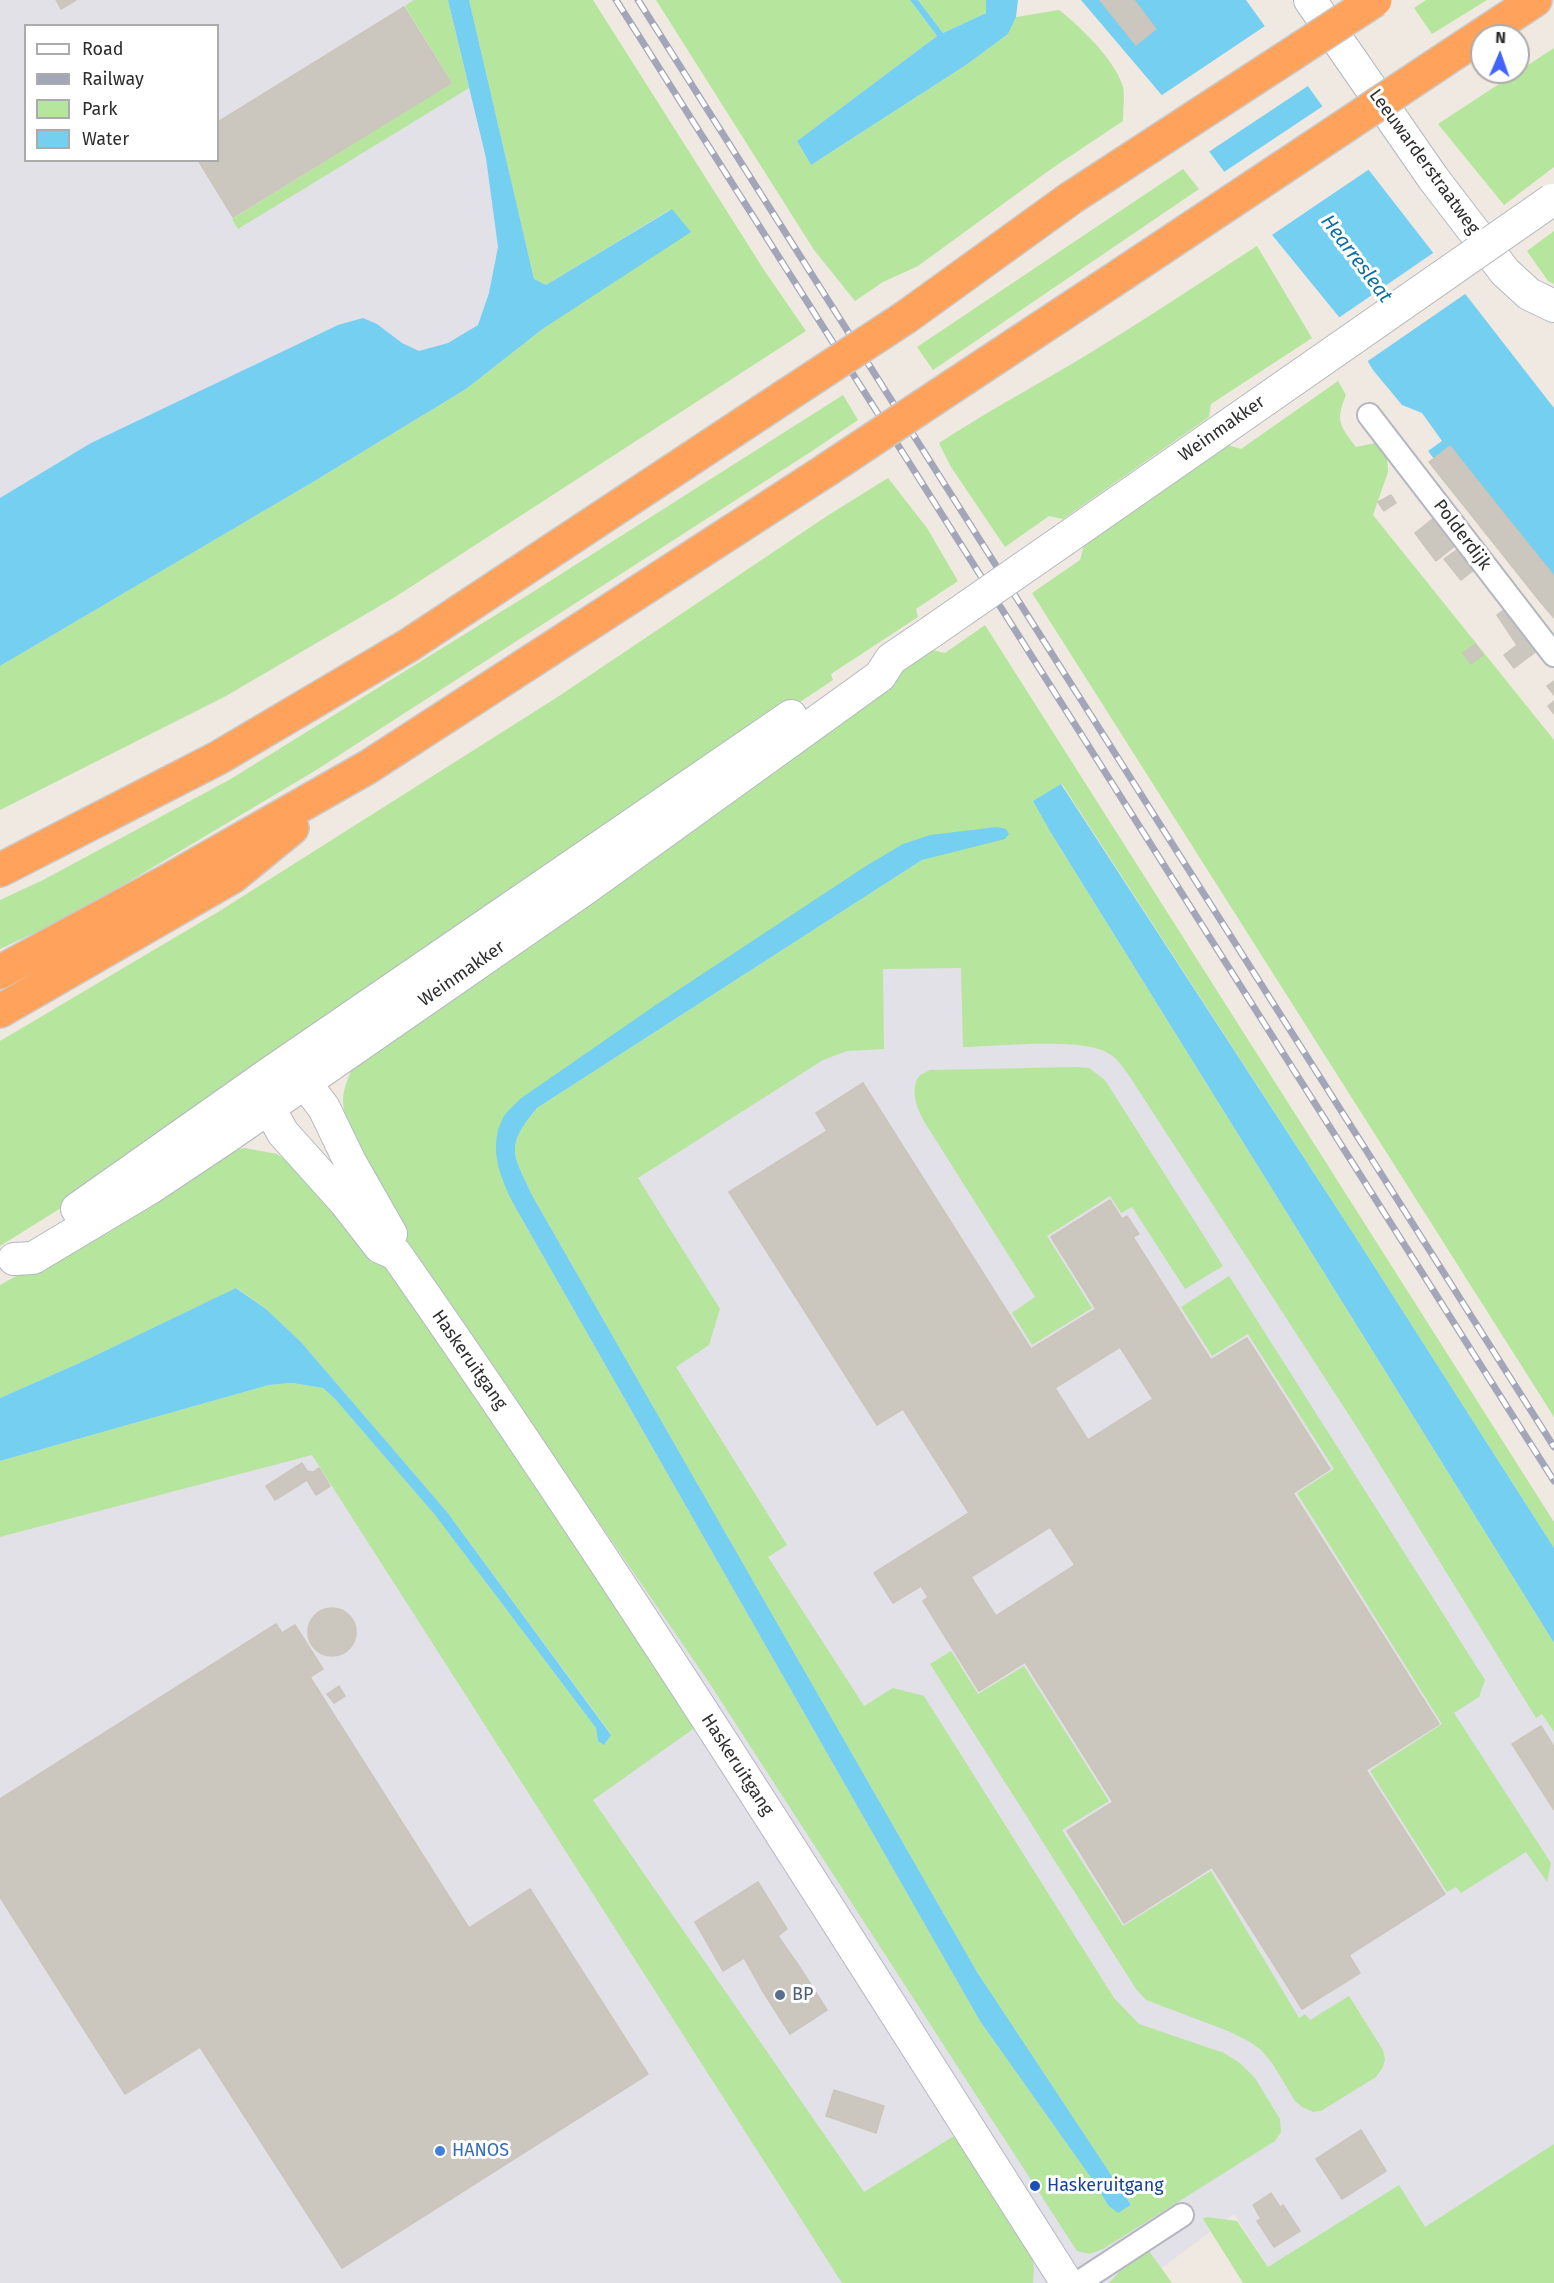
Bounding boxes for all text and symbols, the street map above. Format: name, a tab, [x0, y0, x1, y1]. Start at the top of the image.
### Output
legend	[24, 24, 219, 162]
north arrow	[1470, 24, 1530, 84]
text: N	[1495, 28, 1506, 47]
text: Road	[82, 38, 124, 60]
text: Railway	[82, 68, 144, 90]
street label: Leeuwarderstraatweg	[1364, 85, 1484, 239]
text: Park	[82, 98, 117, 120]
text: Water	[82, 128, 129, 150]
water label: Hearresleat	[1315, 210, 1397, 308]
street label: Weinmakker	[1175, 391, 1269, 467]
street label: Polderdijk	[1428, 495, 1496, 575]
street label: Weinmakker	[415, 936, 509, 1012]
street label: Haskeruitgang	[427, 1306, 511, 1414]
street label: Haskeruitgang	[696, 1710, 778, 1820]
place label: BP	[792, 1984, 813, 2006]
marker: BP	[773, 1988, 787, 2002]
place label: HANOS	[452, 2140, 509, 2162]
marker: HANOS	[433, 2144, 447, 2158]
place label: Haskeruitgang	[1047, 2175, 1164, 2197]
marker: Haskeruitgang	[1028, 2179, 1042, 2193]

